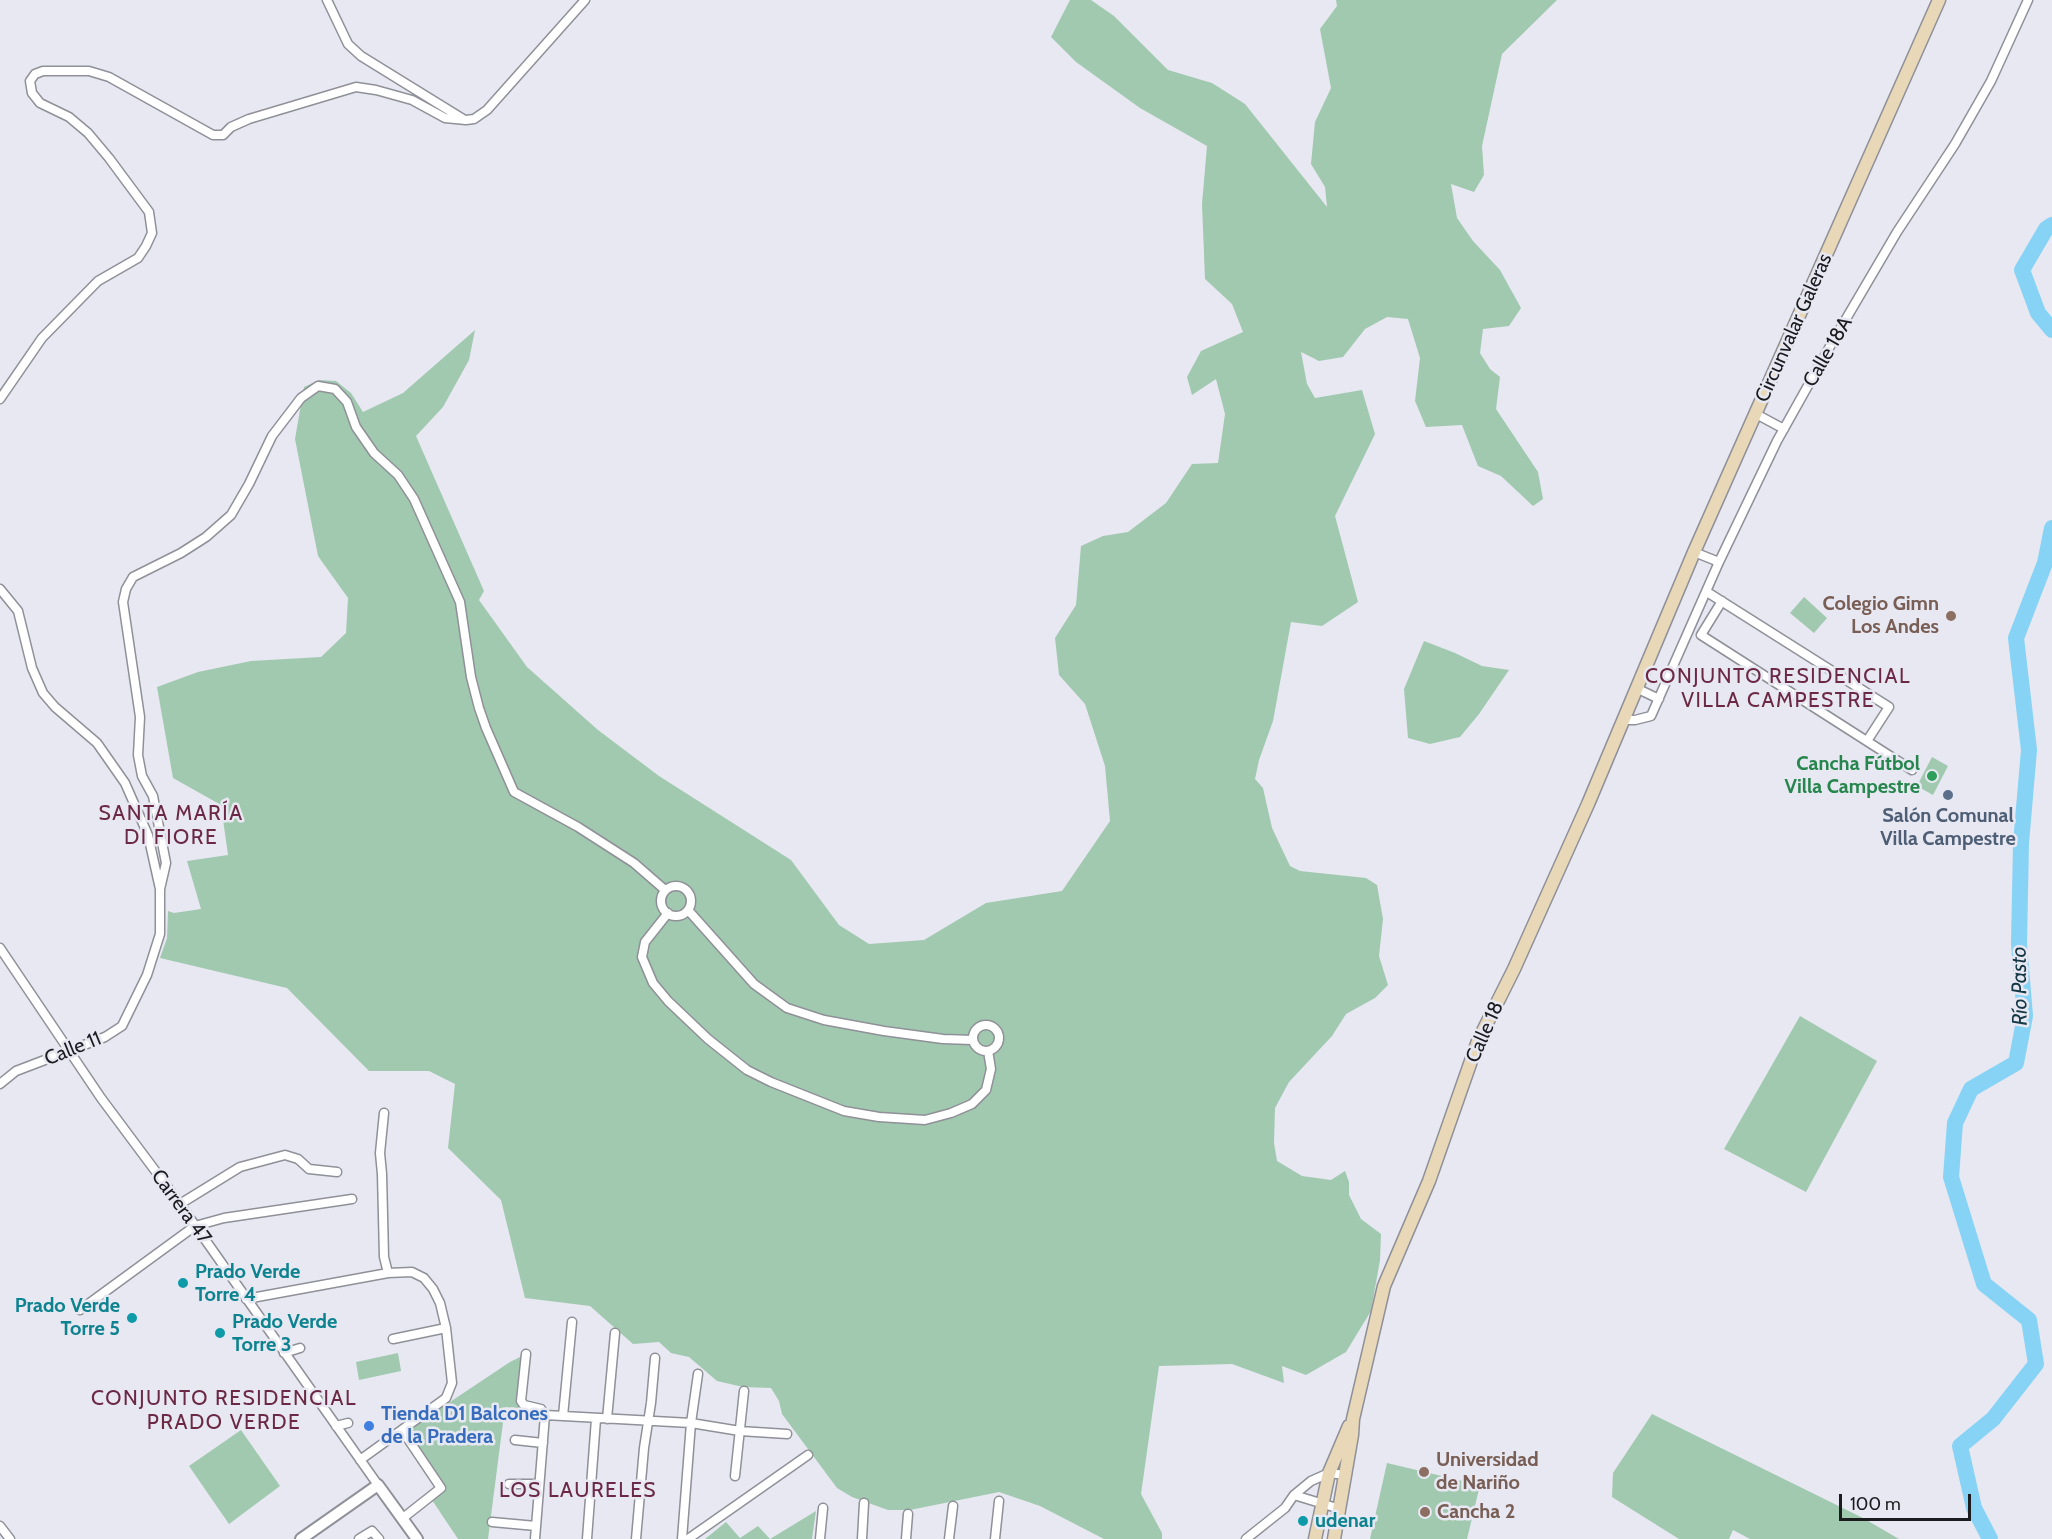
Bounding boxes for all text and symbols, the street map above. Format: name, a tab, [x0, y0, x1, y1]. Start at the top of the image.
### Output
street label: Circunvalar Galeras	[1750, 250, 1838, 406]
street label: Calle 18A	[1798, 313, 1858, 391]
place label: Colegio Gimn Los Andes	[1823, 592, 1939, 639]
marker: Colegio Gimn Los Andes	[1944, 609, 1958, 623]
district label: CONJUNTO RESIDENCIAL VILLA CAMPESTRE	[1645, 664, 1911, 714]
place label: Cancha Fútbol Villa Campestre	[1785, 752, 1920, 799]
marker: Cancha Fútbol Villa Campestre	[1925, 769, 1939, 783]
marker: Salón Comunal Villa Campestre	[1941, 788, 1955, 802]
district label: SANTA MARÍA DI FIORE	[98, 801, 244, 851]
place label: Salón Comunal Villa Campestre	[1880, 804, 2016, 851]
water label: Río Pasto	[2007, 946, 2033, 1026]
street label: Calle 18	[1461, 998, 1509, 1066]
street label: Calle 11	[41, 1027, 105, 1071]
street label: Carrera 47	[146, 1165, 216, 1249]
place label: Prado Verde Torre 4	[195, 1260, 300, 1307]
marker: Prado Verde Torre 4	[176, 1276, 190, 1290]
place label: Prado Verde Torre 5	[15, 1294, 120, 1341]
place label: Prado Verde Torre 3	[232, 1310, 337, 1357]
marker: Prado Verde Torre 5	[125, 1311, 139, 1325]
marker: Prado Verde Torre 3	[213, 1326, 227, 1340]
district label: CONJUNTO RESIDENCIAL PRADO VERDE	[91, 1386, 357, 1436]
place label: Tienda D1 Balcones de la Pradera	[381, 1402, 548, 1449]
marker: Tienda D1 Balcones de la Pradera	[362, 1419, 376, 1433]
place label: Universidad de Nariño	[1436, 1448, 1539, 1495]
marker: Universidad de Nariño	[1417, 1465, 1431, 1479]
district label: LOS LAURELES	[499, 1478, 657, 1504]
scale bar	[1842, 1482, 1974, 1520]
text: 100 m	[1850, 1493, 1901, 1515]
place label: Cancha 2	[1437, 1500, 1515, 1524]
marker: Cancha 2	[1418, 1505, 1432, 1519]
place label: udenar	[1315, 1509, 1375, 1533]
marker: udenar	[1296, 1514, 1310, 1528]

